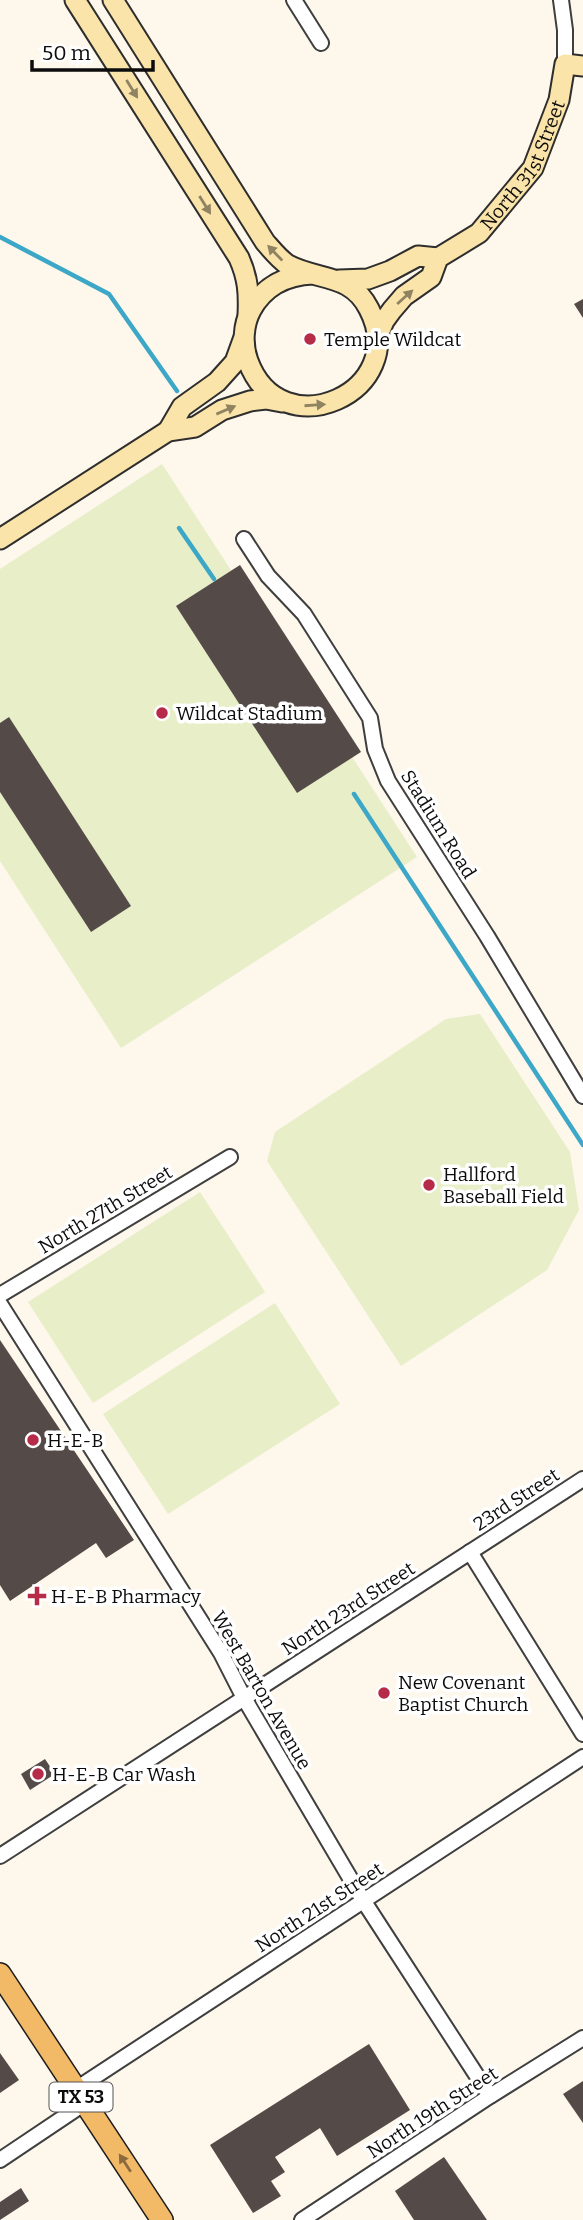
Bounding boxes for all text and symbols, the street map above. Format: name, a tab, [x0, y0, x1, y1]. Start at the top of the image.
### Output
scale bar	[32, 28, 152, 72]
text: 50 m	[42, 40, 91, 66]
one-way arrow	[125, 80, 138, 99]
street label: North 31st Street	[476, 97, 570, 235]
one-way arrow	[198, 196, 212, 214]
one-way arrow	[267, 244, 284, 261]
one-way arrow	[396, 289, 414, 305]
place label: Temple Wildcat	[324, 328, 461, 351]
marker: Temple Wildcat	[302, 331, 318, 347]
one-way arrow	[304, 399, 326, 410]
one-way arrow	[216, 404, 236, 416]
place label: Wildcat Stadium	[176, 702, 323, 725]
marker: Wildcat Stadium	[154, 705, 170, 721]
street label: Stadium Road	[396, 766, 481, 883]
street label: North 27th Street	[34, 1160, 176, 1258]
place label: Hallford Baseball Field	[443, 1163, 564, 1208]
marker: Hallford Baseball Field	[421, 1177, 437, 1193]
place label: H-E-B	[47, 1429, 103, 1452]
marker: H-E-B	[25, 1432, 41, 1448]
street label: 23rd Street	[469, 1463, 564, 1536]
street label: North 23rd Street	[278, 1557, 419, 1660]
place label: H-E-B Pharmacy	[51, 1585, 202, 1608]
marker: H-E-B Pharmacy	[29, 1588, 45, 1604]
street label: West Barton Avenue	[207, 1607, 316, 1774]
place label: New Covenant Baptist Church	[398, 1671, 528, 1716]
marker: New Covenant Baptist Church	[376, 1685, 392, 1701]
place label: H-E-B Car Wash	[52, 1763, 196, 1786]
marker: H-E-B Car Wash	[30, 1766, 46, 1782]
street label: North 21st Street	[251, 1857, 388, 1957]
street label: North 19th Street	[363, 2062, 502, 2163]
road number: TX 53	[50, 2082, 112, 2112]
one-way arrow	[118, 2153, 131, 2173]

